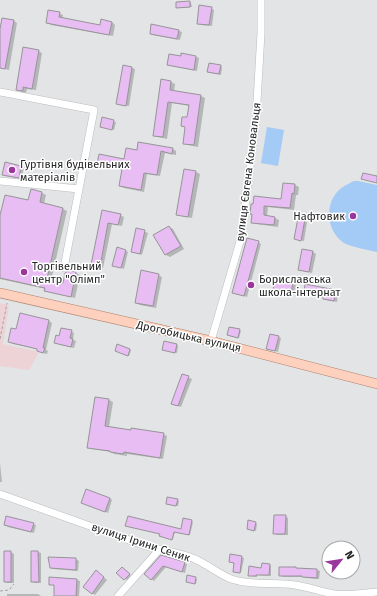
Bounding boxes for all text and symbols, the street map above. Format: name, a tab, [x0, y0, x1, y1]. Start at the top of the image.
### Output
street label: вулиця Євгена Коновальця	[234, 102, 263, 242]
place label: Гуртівня будівельних матеріалів	[20, 158, 130, 184]
marker: Гуртівня будівельних матеріалів	[7, 165, 17, 175]
place label: Нафтовик	[293, 210, 345, 223]
marker: Нафтовик	[348, 211, 358, 221]
place label: Торгівельний центр "Олімп"	[32, 260, 105, 286]
marker: Торгівельний центр "Олімп"	[19, 267, 29, 277]
place label: Бориславська школа-інтернат	[259, 273, 340, 299]
marker: Бориславська школа-інтернат	[246, 280, 256, 290]
street label: Дрогобицька вулиця	[134, 318, 242, 355]
street label: вулиця Ірини Сеник	[90, 520, 192, 565]
north arrow	[321, 540, 361, 580]
text: N	[342, 549, 357, 562]

